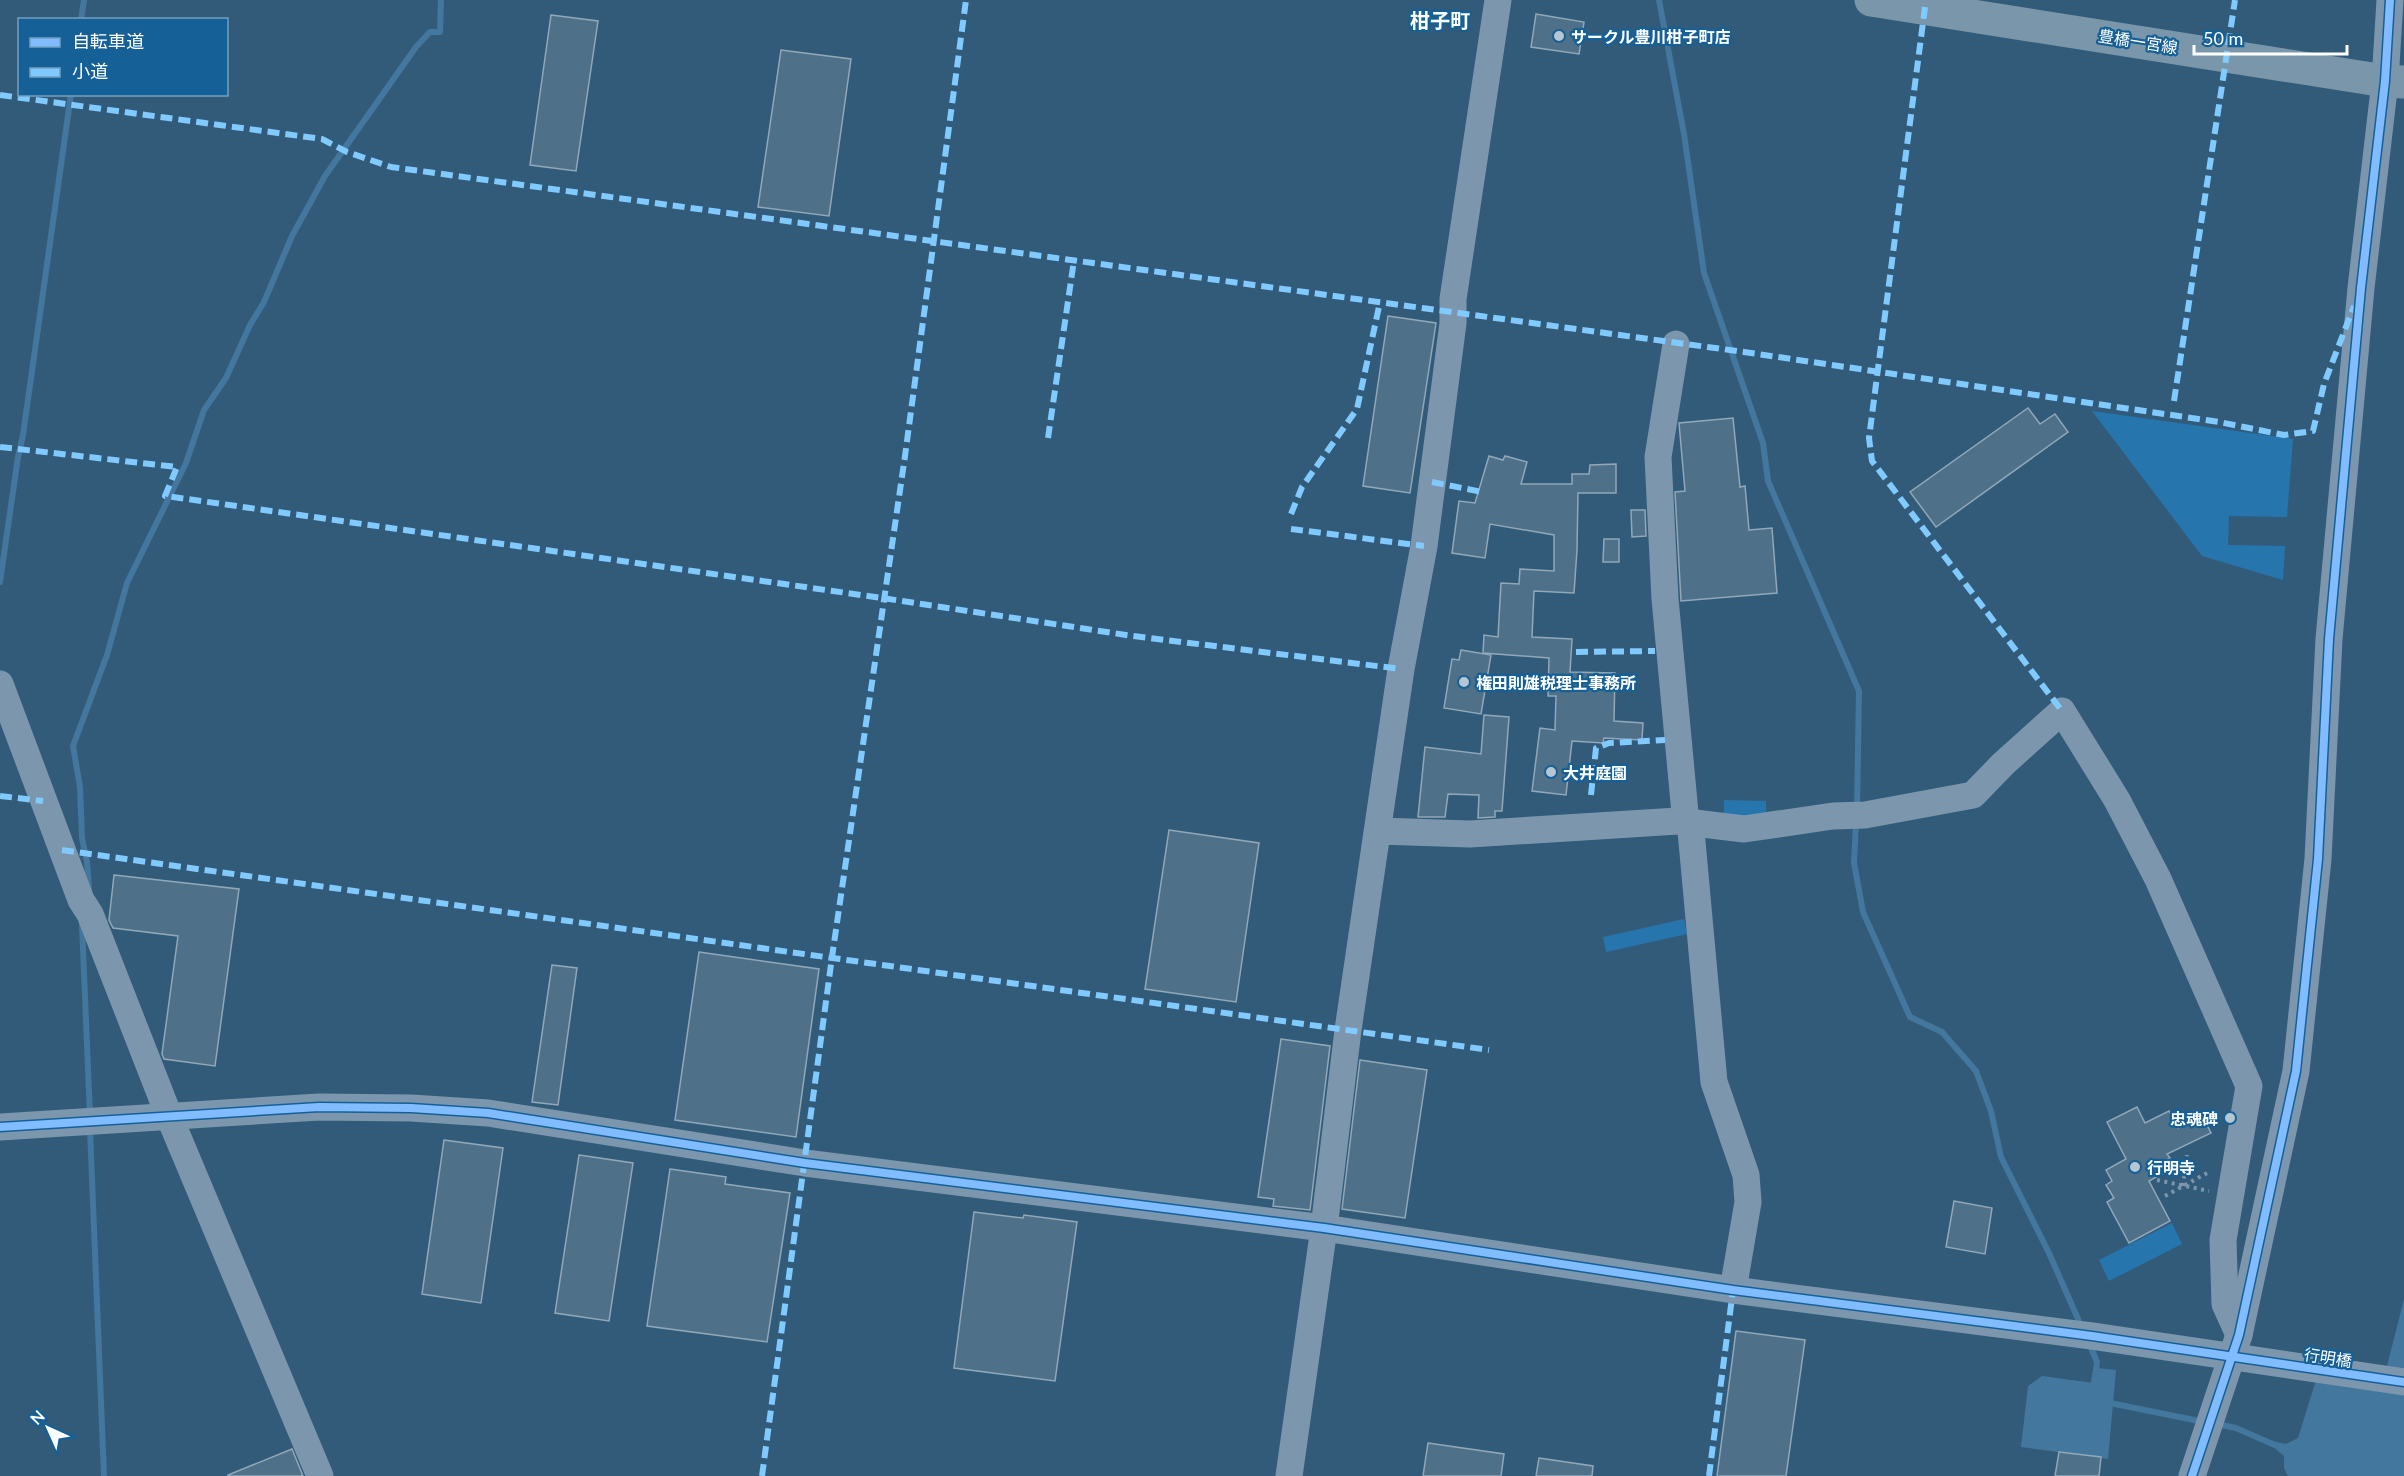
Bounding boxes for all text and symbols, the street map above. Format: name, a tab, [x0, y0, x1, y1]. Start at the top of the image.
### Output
district label: 柑子町	[1410, 8, 1470, 32]
legend	[18, 18, 228, 96]
scale bar	[2194, 18, 2347, 56]
street label: 豊橋一宮線	[2097, 25, 2179, 57]
place label: サークル豊川柑子町店	[1571, 27, 1731, 46]
text: 50 m	[2203, 27, 2243, 49]
marker: サークル豊川柑子町店	[1552, 29, 1566, 43]
text: 自転車道	[72, 30, 144, 52]
text: 小道	[72, 60, 108, 82]
place label: 権田則雄税理士事務所	[1476, 673, 1636, 692]
marker: 権田則雄税理士事務所	[1457, 675, 1471, 689]
place label: 大井庭園	[1563, 763, 1627, 782]
marker: 大井庭園	[1544, 765, 1558, 779]
place label: 忠魂碑	[2170, 1109, 2218, 1128]
marker: 忠魂碑	[2223, 1111, 2237, 1125]
place label: 行明寺	[2147, 1158, 2195, 1177]
marker: 行明寺	[2128, 1160, 2142, 1174]
street label: 行明橋	[2303, 1344, 2353, 1370]
north arrow	[18, 1398, 78, 1458]
text: N	[26, 1406, 48, 1428]

